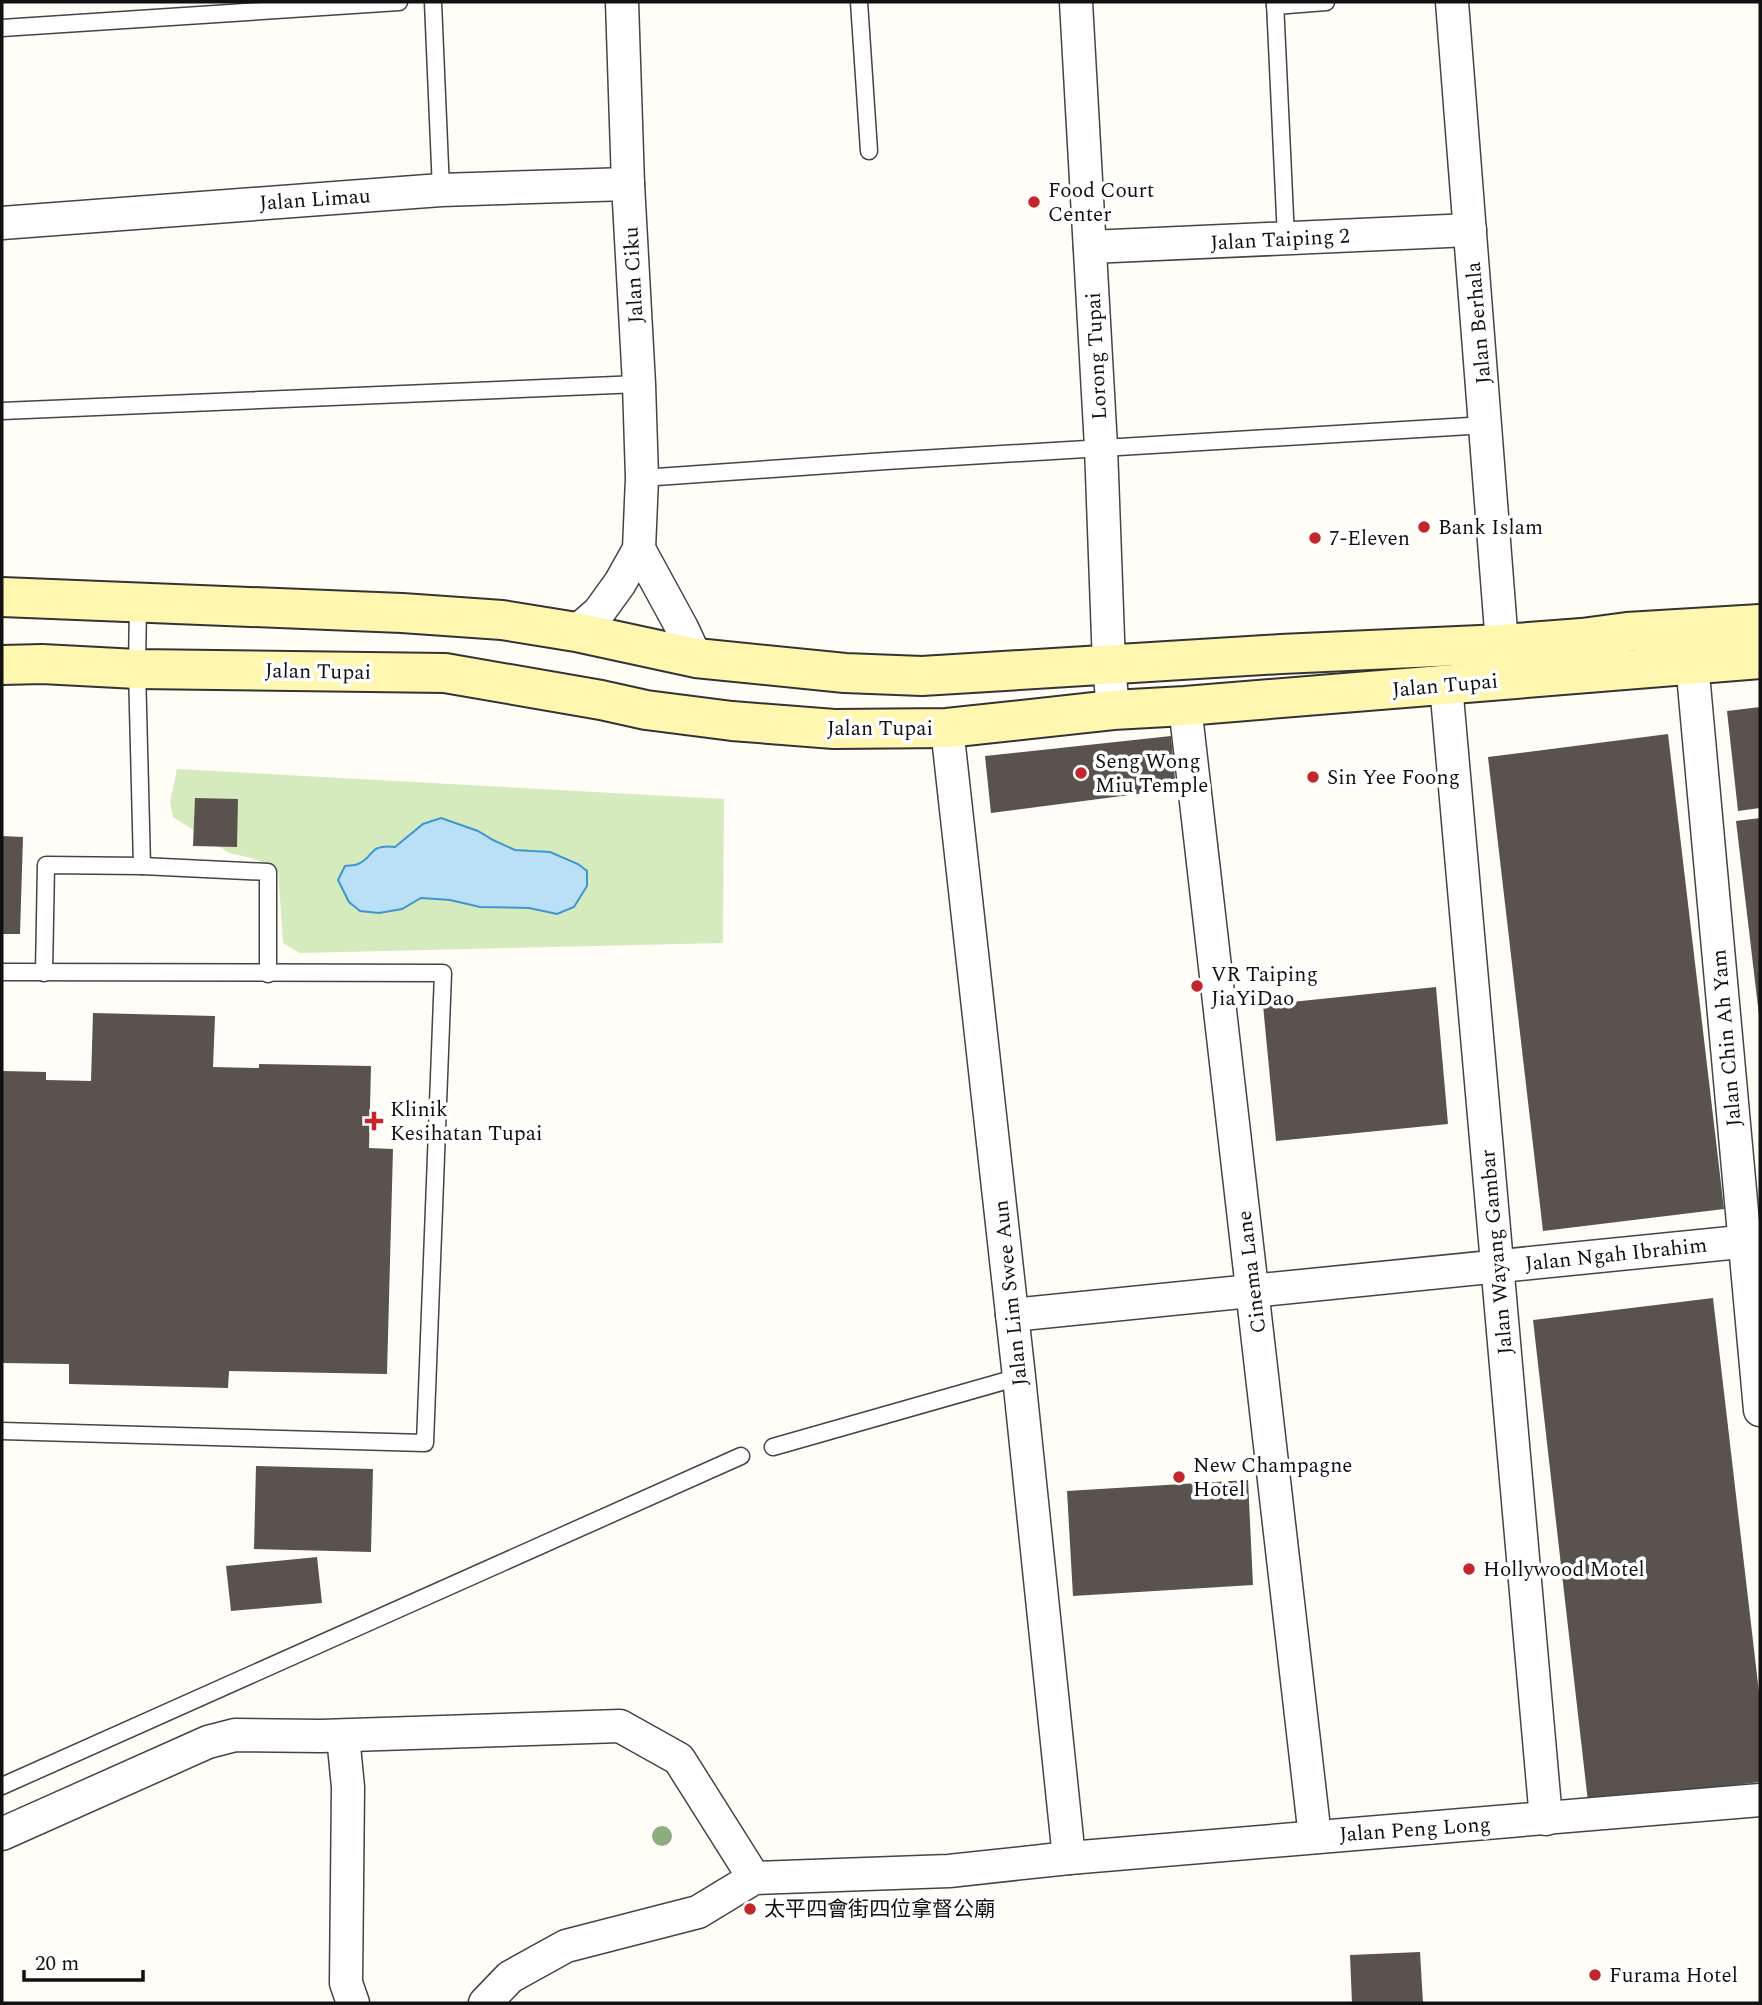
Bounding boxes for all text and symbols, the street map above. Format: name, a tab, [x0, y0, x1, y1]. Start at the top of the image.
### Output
place label: Food Court Center	[1048, 175, 1154, 231]
street label: Jalan Limau	[258, 180, 372, 220]
marker: Food Court Center	[1026, 194, 1042, 210]
street label: Jalan Taiping 2	[1210, 220, 1351, 260]
street label: Jalan Ciku	[615, 226, 653, 324]
street label: Jalan Berhala	[1458, 260, 1500, 386]
street label: Lorong Tupai	[1078, 291, 1116, 421]
place label: Bank Islam	[1438, 512, 1543, 544]
marker: Bank Islam	[1416, 519, 1432, 535]
place label: 7-Eleven	[1329, 523, 1410, 555]
marker: 7-Eleven	[1307, 530, 1323, 546]
street label: Jalan Tupai	[265, 655, 371, 689]
street label: Jalan Tupai	[1391, 665, 1499, 707]
street label: Jalan Tupai	[827, 713, 933, 745]
place label: Seng Wong Miu Temple	[1095, 746, 1208, 802]
place label: Sin Yee Foong	[1327, 762, 1460, 794]
marker: Seng Wong Miu Temple	[1073, 765, 1089, 781]
marker: Sin Yee Foong	[1305, 769, 1321, 785]
street label: Jalan Chin Ah Yam	[1703, 948, 1751, 1128]
place label: VR Taiping JiaYiDao	[1211, 959, 1318, 1015]
marker: VR Taiping JiaYiDao	[1189, 978, 1205, 994]
place label: Klinik Kesihatan Tupai	[390, 1094, 543, 1150]
marker: Klinik Kesihatan Tupai	[364, 1111, 384, 1131]
street label: Jalan Wayang Gambar	[1472, 1148, 1522, 1356]
street label: Jalan Lim Swee Aun	[985, 1198, 1037, 1388]
street label: Cinema Lane	[1229, 1209, 1275, 1335]
street label: Jalan Ngah Ibrahim	[1524, 1230, 1709, 1280]
place label: New Champagne Hotel	[1193, 1450, 1353, 1506]
marker: New Champagne Hotel	[1171, 1469, 1187, 1485]
place label: Hollywood Motel	[1483, 1554, 1645, 1586]
marker: Hollywood Motel	[1461, 1561, 1477, 1577]
street label: Jalan Peng Long	[1338, 1809, 1492, 1851]
place label: 太平四會街四位拿督公廟	[764, 1894, 995, 1926]
marker: 太平四會街四位拿督公廟	[742, 1901, 758, 1917]
scale bar	[24, 1938, 144, 1982]
text: 20 m	[35, 1948, 79, 1980]
place label: Furama Hotel	[1609, 1960, 1738, 1992]
marker: Furama Hotel	[1587, 1967, 1603, 1983]

